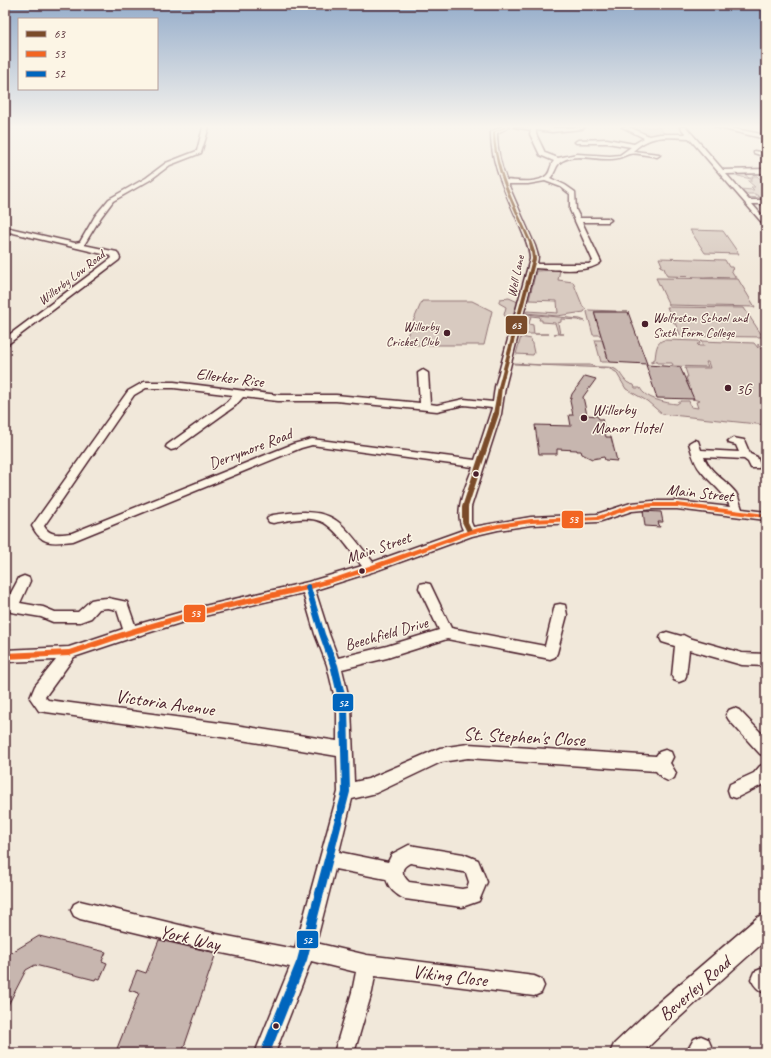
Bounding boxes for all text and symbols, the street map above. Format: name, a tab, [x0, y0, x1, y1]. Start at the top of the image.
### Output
legend	[18, 18, 158, 90]
text: 63	[54, 26, 66, 42]
text: 53	[54, 46, 66, 62]
text: 52	[54, 66, 66, 82]
street label: Willerby Low Road	[35, 246, 110, 309]
street label: Well Lane	[504, 253, 528, 299]
place label: Wolfreton School and Sixth Form College	[653, 310, 750, 341]
line badge: 63	[505, 315, 528, 335]
text: 63	[511, 318, 522, 332]
place label: Willerby Cricket Club	[386, 319, 441, 350]
marker: Wolfreton School and Sixth Form College	[640, 319, 650, 329]
marker: Willerby Cricket Club	[442, 328, 452, 338]
street label: Ellerker Rise	[195, 364, 267, 392]
place label: 3G	[736, 379, 753, 399]
marker: 3G	[723, 383, 733, 393]
place label: Willerby Manor Hotel	[592, 400, 664, 438]
marker: Willerby Manor Hotel	[579, 413, 589, 423]
street label: Derrymore Road	[206, 423, 297, 474]
unlabelled marker	[471, 469, 481, 479]
street label: Main Street	[665, 480, 736, 507]
line badge: 53	[561, 510, 584, 529]
text: 53	[568, 512, 579, 526]
street label: Main Street	[343, 527, 415, 568]
unlabelled marker	[357, 566, 367, 576]
line badge: 53	[183, 604, 206, 623]
text: 53	[190, 606, 201, 620]
street label: Beechfield Drive	[342, 612, 432, 655]
street label: Victoria Avenue	[114, 684, 218, 722]
line badge: 52	[332, 693, 354, 712]
text: 52	[338, 696, 349, 710]
street label: St. Stephen's Close	[463, 722, 587, 752]
street label: York Way	[157, 919, 224, 957]
line badge: 52	[296, 930, 319, 949]
text: 52	[302, 933, 313, 947]
street label: Beverley Road	[654, 949, 738, 1027]
street label: Viking Close	[411, 960, 490, 993]
unlabelled marker	[271, 1021, 281, 1031]

